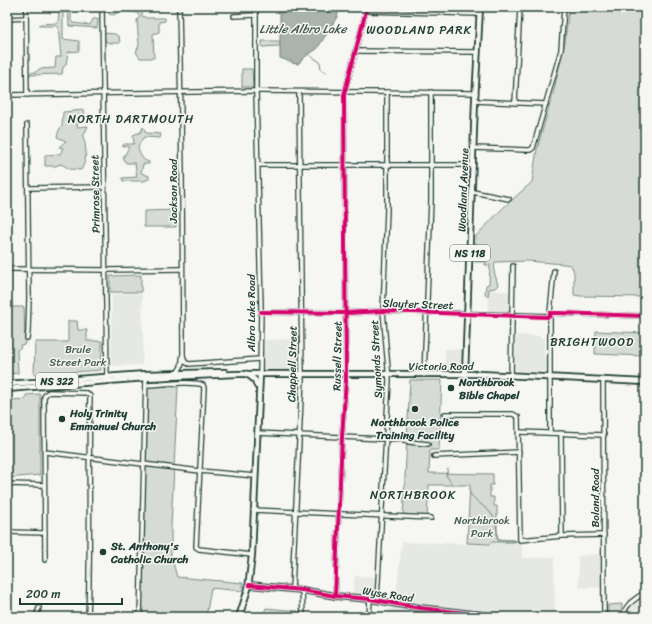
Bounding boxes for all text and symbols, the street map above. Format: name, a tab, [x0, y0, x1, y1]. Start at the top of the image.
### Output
water label: Little Albro Lake	[259, 18, 348, 40]
district label: WOODLAND PARK	[366, 19, 472, 41]
district label: NORTH DARTMOUTH	[68, 108, 194, 130]
street label: Woodland Avenue	[453, 147, 474, 232]
street label: Primrose Street	[85, 154, 106, 233]
street label: Jackson Road	[164, 158, 183, 224]
road number: NS 118	[450, 245, 490, 261]
street label: Albro Lake Road	[242, 273, 261, 353]
street label: Slayter Street	[382, 294, 454, 315]
street label: Symonds Street	[365, 319, 388, 399]
street label: Russell Street	[327, 321, 348, 391]
street label: Chappell Street	[282, 325, 303, 402]
district label: BRIGHTWOOD	[550, 331, 634, 353]
park label: Brule Street Park	[49, 340, 107, 372]
street label: Victoria Road	[409, 357, 475, 376]
road number: NS 322	[36, 373, 78, 389]
place label: Northbrook Bible Chapel	[458, 373, 520, 405]
marker: Northbrook Bible Chapel	[446, 383, 456, 393]
place label: Holy Trinity Emmanuel Church	[69, 404, 156, 436]
marker: Northbrook Police Training Facility	[410, 404, 420, 414]
place label: Northbrook Police Training Facility	[370, 413, 460, 445]
marker: Holy Trinity Emmanuel Church	[57, 414, 67, 424]
street label: Boland Road	[586, 467, 605, 528]
district label: NORTHBROOK	[370, 484, 456, 506]
park label: Northbrook Park	[454, 511, 510, 543]
place label: St. Anthony's Catholic Church	[110, 537, 189, 569]
marker: St. Anthony's Catholic Church	[98, 547, 108, 557]
scale bar	[20, 580, 122, 606]
street label: Wyse Road	[361, 581, 416, 608]
text: 200 m	[26, 583, 60, 605]

